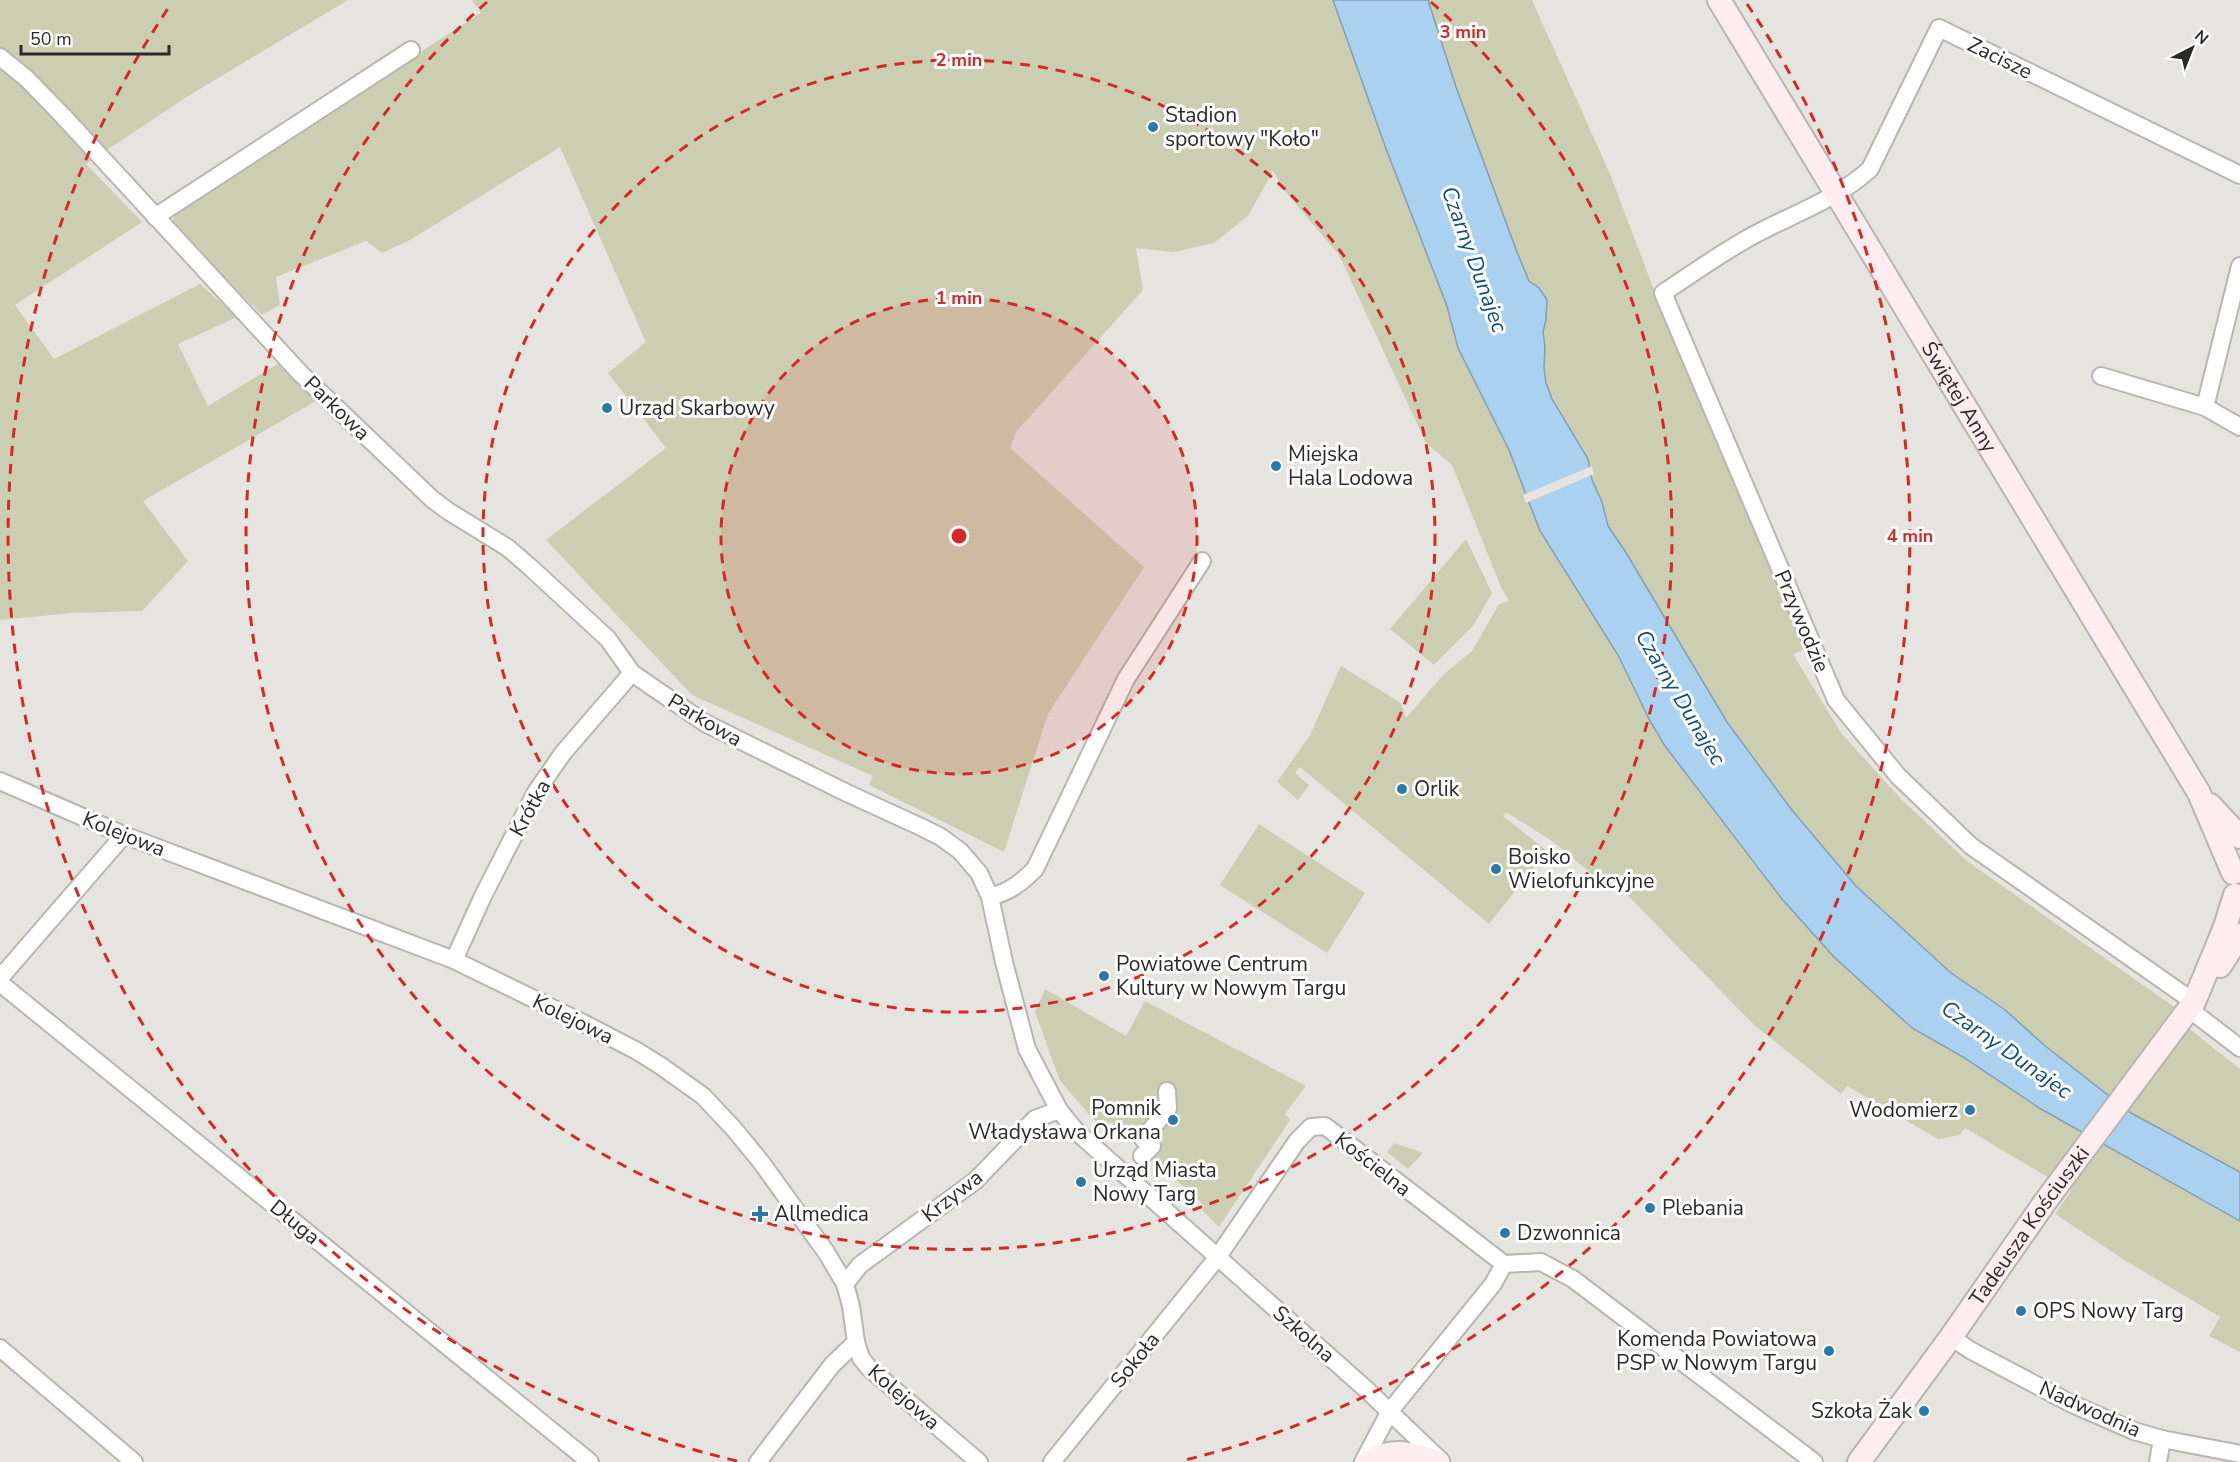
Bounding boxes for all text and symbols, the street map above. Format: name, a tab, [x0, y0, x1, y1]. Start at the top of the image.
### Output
scale bar	[21, 18, 170, 56]
north arrow	[2162, 18, 2222, 78]
text: 3 min	[1440, 20, 1486, 44]
text: N	[2190, 25, 2213, 50]
text: 50 m	[30, 27, 72, 51]
street label: Zacisze	[1963, 30, 2037, 86]
text: 2 min	[936, 48, 982, 72]
place label: Stadion sportowy "Koło"	[1165, 101, 1319, 153]
marker: Stadion sportowy "Koło"	[1146, 120, 1160, 134]
water label: Czarny Dunajec	[1434, 182, 1515, 337]
text: 1 min	[936, 286, 982, 310]
street label: Świętej Anny	[1915, 336, 2004, 458]
street label: Parkowa	[298, 370, 376, 446]
place label: Urząd Skarbowy	[619, 394, 775, 422]
marker: Urząd Skarbowy	[600, 401, 614, 415]
place label: Miejska Hala Lodowa	[1288, 440, 1413, 492]
marker: Miejska Hala Lodowa	[1269, 459, 1283, 473]
text: 4 min	[1887, 524, 1933, 548]
centre of rings	[949, 526, 969, 546]
street label: Przywodzie	[1768, 566, 1836, 676]
water label: Czarny Dunajec	[1628, 624, 1733, 772]
street label: Parkowa	[663, 687, 747, 753]
street label: Krótka	[503, 775, 557, 841]
place label: Orlik	[1414, 775, 1460, 803]
marker: Orlik	[1395, 782, 1409, 796]
street label: Kolejowa	[78, 805, 170, 863]
place label: Boisko Wielofunkcyjne	[1508, 843, 1654, 895]
marker: Boisko Wielofunkcyjne	[1489, 862, 1503, 876]
place label: Powiatowe Centrum Kultury w Nowym Targu	[1116, 950, 1346, 1002]
marker: Powiatowe Centrum Kultury w Nowym Targu	[1097, 969, 1111, 983]
street label: Kolejowa	[528, 987, 618, 1051]
water label: Czarny Dunajec	[1935, 994, 2078, 1107]
place label: Pomnik Władysława Orkana	[968, 1094, 1161, 1146]
place label: Wodomierz	[1849, 1096, 1958, 1124]
marker: Wodomierz	[1963, 1103, 1977, 1117]
marker: Pomnik Władysława Orkana	[1166, 1113, 1180, 1127]
street label: Kościelna	[1329, 1125, 1417, 1203]
street label: Tadeusza Kościuszki	[1963, 1141, 2096, 1311]
place label: Urząd Miasta Nowy Targ	[1093, 1156, 1217, 1208]
street label: Krzywa	[916, 1163, 988, 1229]
marker: Urząd Miasta Nowy Targ	[1074, 1175, 1088, 1189]
street label: Długa	[264, 1193, 326, 1251]
place label: Plebania	[1662, 1194, 1744, 1222]
place label: Allmedica	[774, 1200, 869, 1228]
marker: Plebania	[1643, 1201, 1657, 1215]
marker: Allmedica	[751, 1205, 769, 1223]
place label: Dzwonnica	[1517, 1219, 1621, 1247]
marker: Dzwonnica	[1498, 1226, 1512, 1240]
place label: OPS Nowy Targ	[2033, 1297, 2184, 1325]
street label: Szkolna	[1267, 1299, 1341, 1369]
marker: OPS Nowy Targ	[2014, 1304, 2028, 1318]
place label: Komenda Powiatowa PSP w Nowym Targu	[1616, 1325, 1817, 1377]
street label: Sokoła	[1104, 1326, 1166, 1394]
marker: Komenda Powiatowa PSP w Nowym Targu	[1822, 1344, 1836, 1358]
street label: Kolejowa	[862, 1358, 946, 1436]
street label: Nadwodnia	[2035, 1374, 2145, 1444]
place label: Szkoła Żak	[1811, 1397, 1912, 1425]
marker: Szkoła Żak	[1917, 1404, 1931, 1418]

